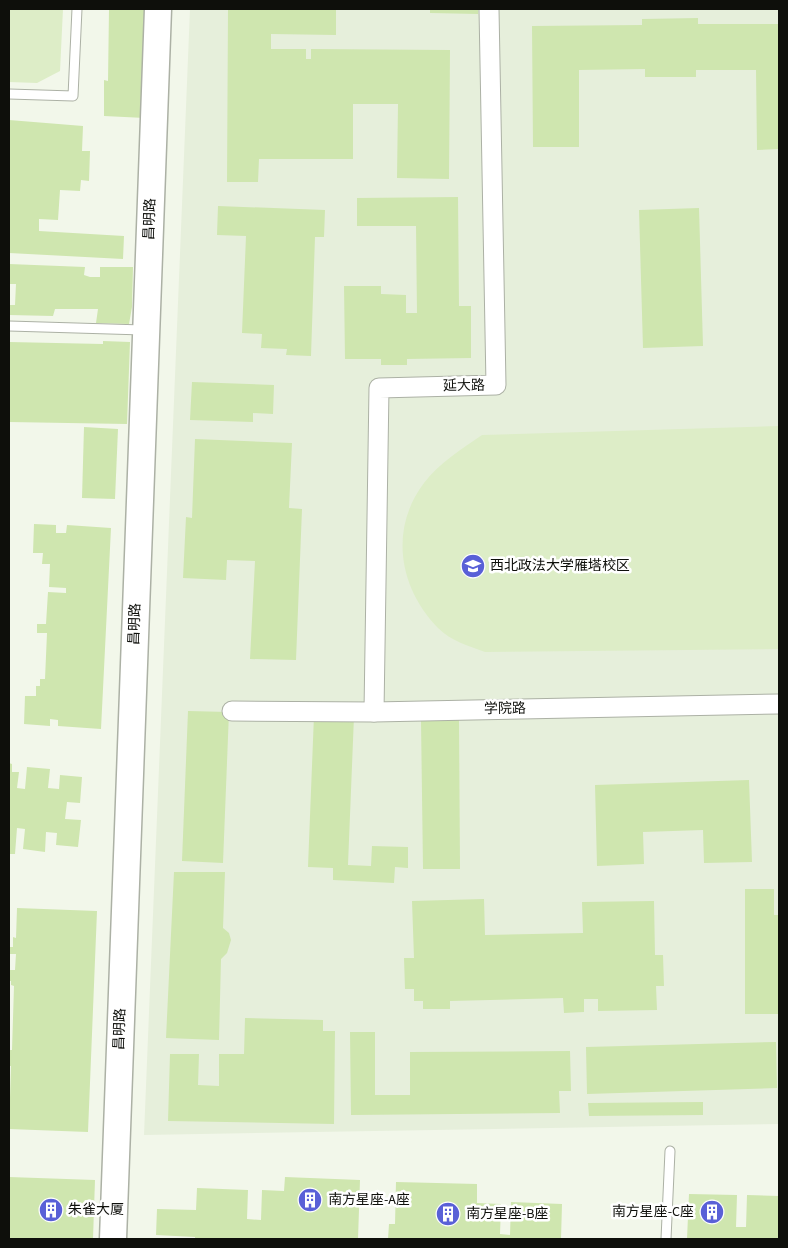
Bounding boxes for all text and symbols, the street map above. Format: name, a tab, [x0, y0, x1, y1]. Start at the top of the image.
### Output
street label: 昌明路	[139, 198, 161, 240]
street label: 延大路	[443, 376, 485, 396]
school or university icon: 西北政法大学雁塔校区	[460, 553, 486, 579]
place label: 西北政法大学雁塔校区	[490, 556, 630, 576]
street label: 昌明路	[124, 603, 146, 645]
street label: 学院路	[484, 699, 526, 719]
street label: 昌明路	[109, 1008, 131, 1050]
building icon: 南方星座-A座	[297, 1187, 323, 1213]
place label: 南方星座-A座	[328, 1190, 410, 1210]
building icon: 朱雀大厦	[38, 1197, 64, 1223]
building icon: 南方星座-C座	[699, 1199, 725, 1225]
place label: 朱雀大厦	[68, 1200, 124, 1220]
building icon: 南方星座-B座	[435, 1201, 461, 1227]
place label: 南方星座-C座	[612, 1202, 694, 1222]
place label: 南方星座-B座	[466, 1204, 549, 1224]

